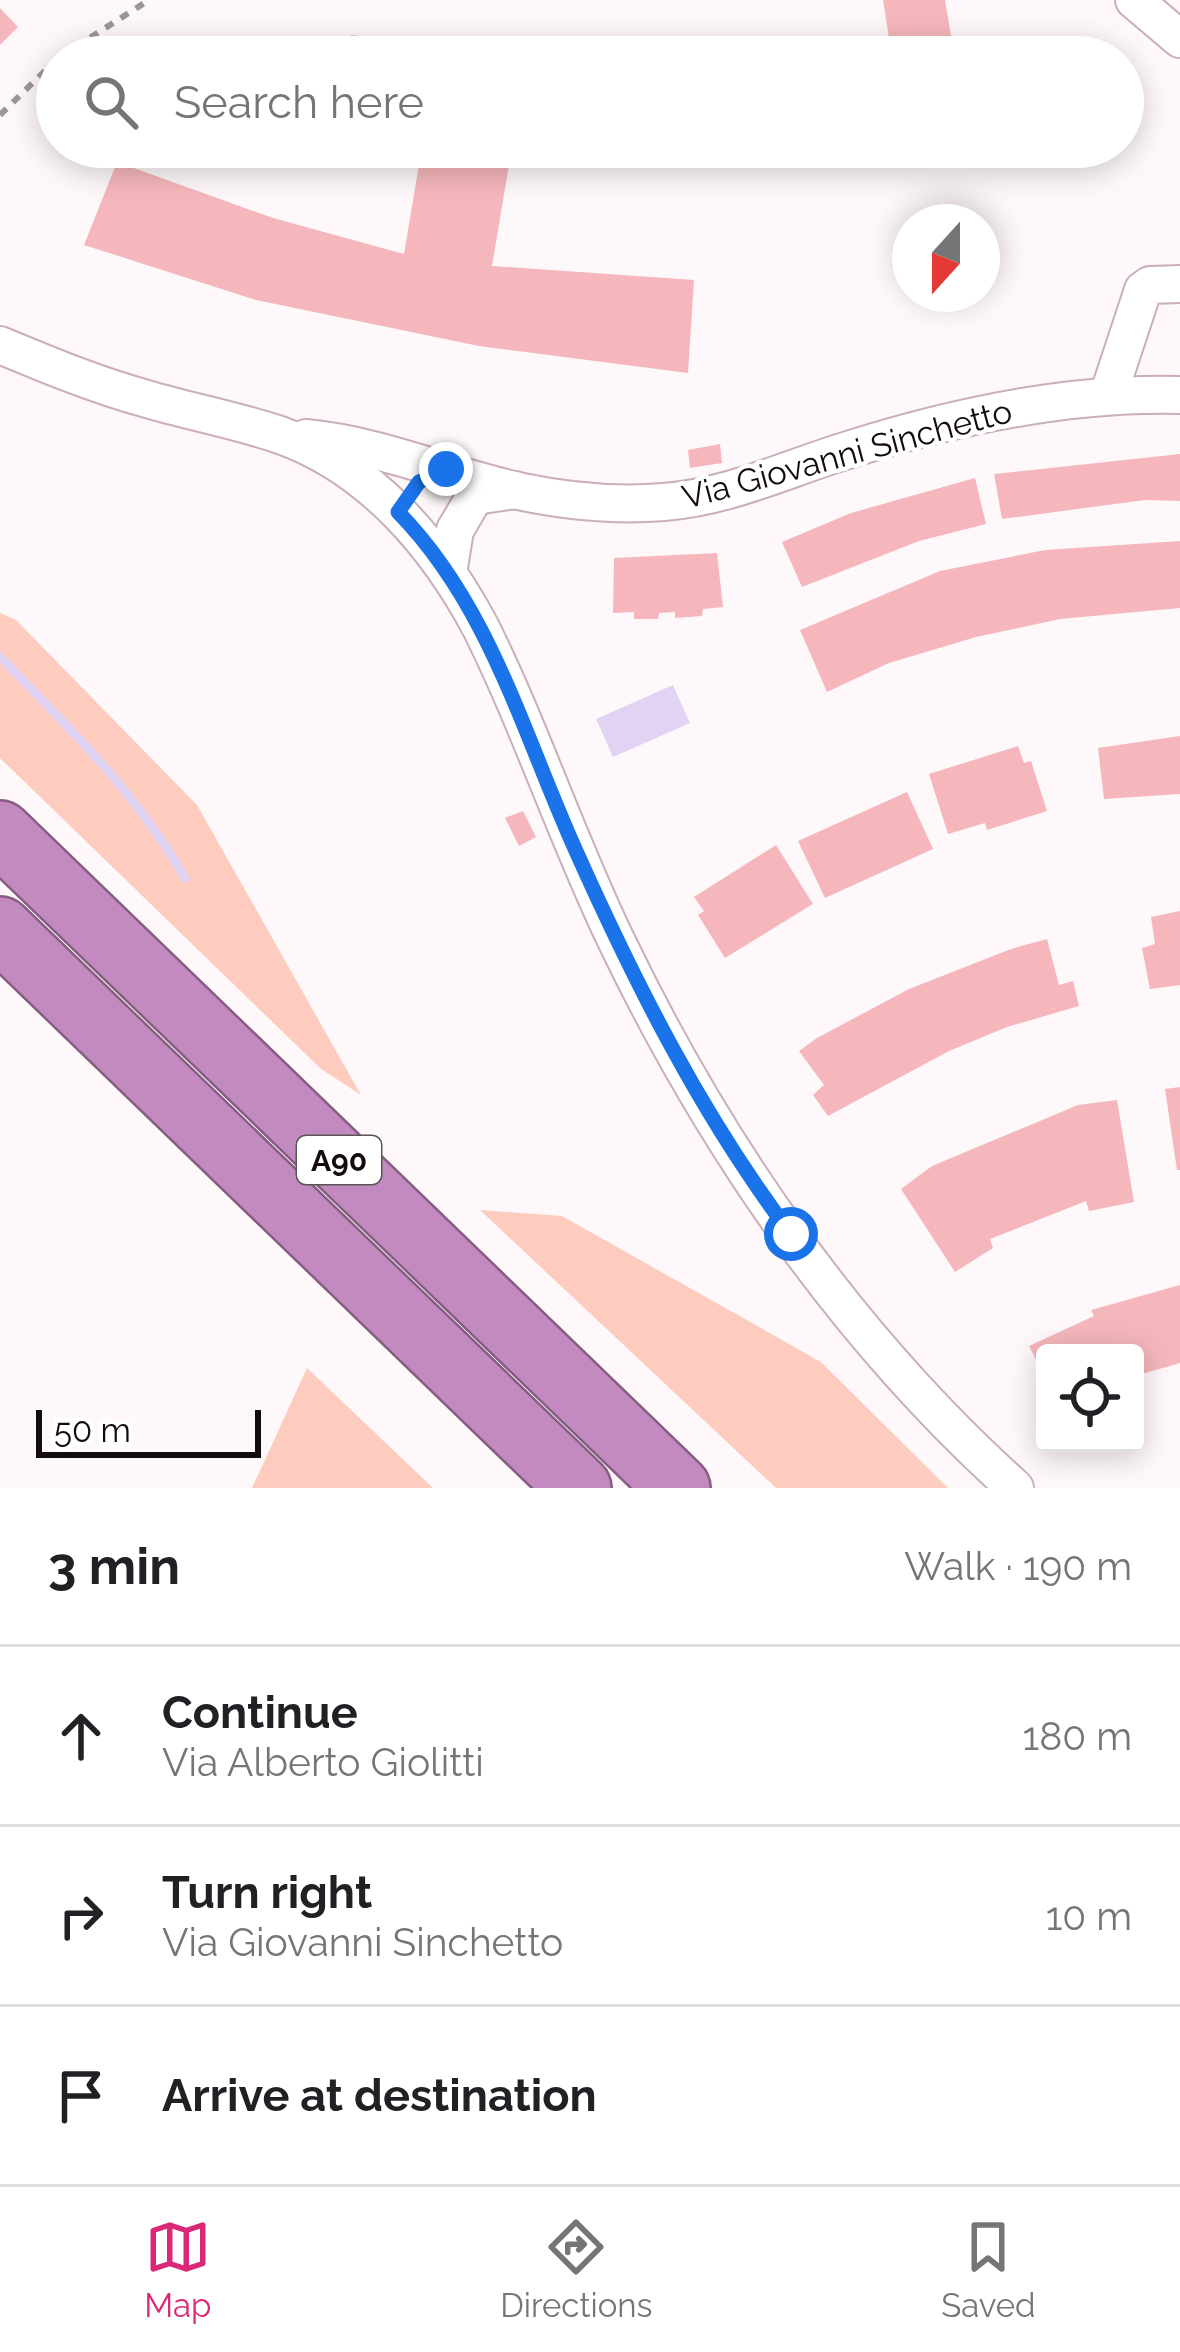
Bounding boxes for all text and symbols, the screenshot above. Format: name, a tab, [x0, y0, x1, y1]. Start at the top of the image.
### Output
search box	[36, 36, 1144, 168]
icon: search	[78, 69, 144, 135]
text: Search here	[174, 76, 424, 129]
north arrow	[892, 204, 1000, 312]
street label: Via Giovanni Sinchetto	[678, 391, 1016, 517]
route end	[419, 442, 473, 496]
road number: A90	[297, 1136, 381, 1184]
route start	[764, 1207, 818, 1261]
map controls	[1036, 1344, 1144, 1452]
button: locate	[1036, 1344, 1144, 1452]
scale bar	[36, 1404, 261, 1457]
text: 50 m	[54, 1411, 131, 1450]
text: 3 min	[48, 1536, 180, 1596]
text: Walk · 190 m	[904, 1543, 1132, 1589]
text: Continue	[162, 1686, 358, 1739]
icon: ahead	[48, 1703, 114, 1769]
text: 180 m	[1023, 1713, 1132, 1759]
text: Via Alberto Giolitti	[162, 1739, 484, 1785]
text: Turn right	[162, 1866, 372, 1919]
icon: right	[48, 1883, 114, 1949]
text: 10 m	[1046, 1893, 1132, 1939]
text: Via Giovanni Sinchetto	[162, 1919, 563, 1965]
icon: arrive	[48, 2063, 114, 2129]
text: Arrive at destination	[162, 2069, 597, 2122]
tab: Map	[144, 2214, 211, 2325]
tab: Directions	[500, 2214, 653, 2325]
tab: Saved	[941, 2214, 1036, 2325]

